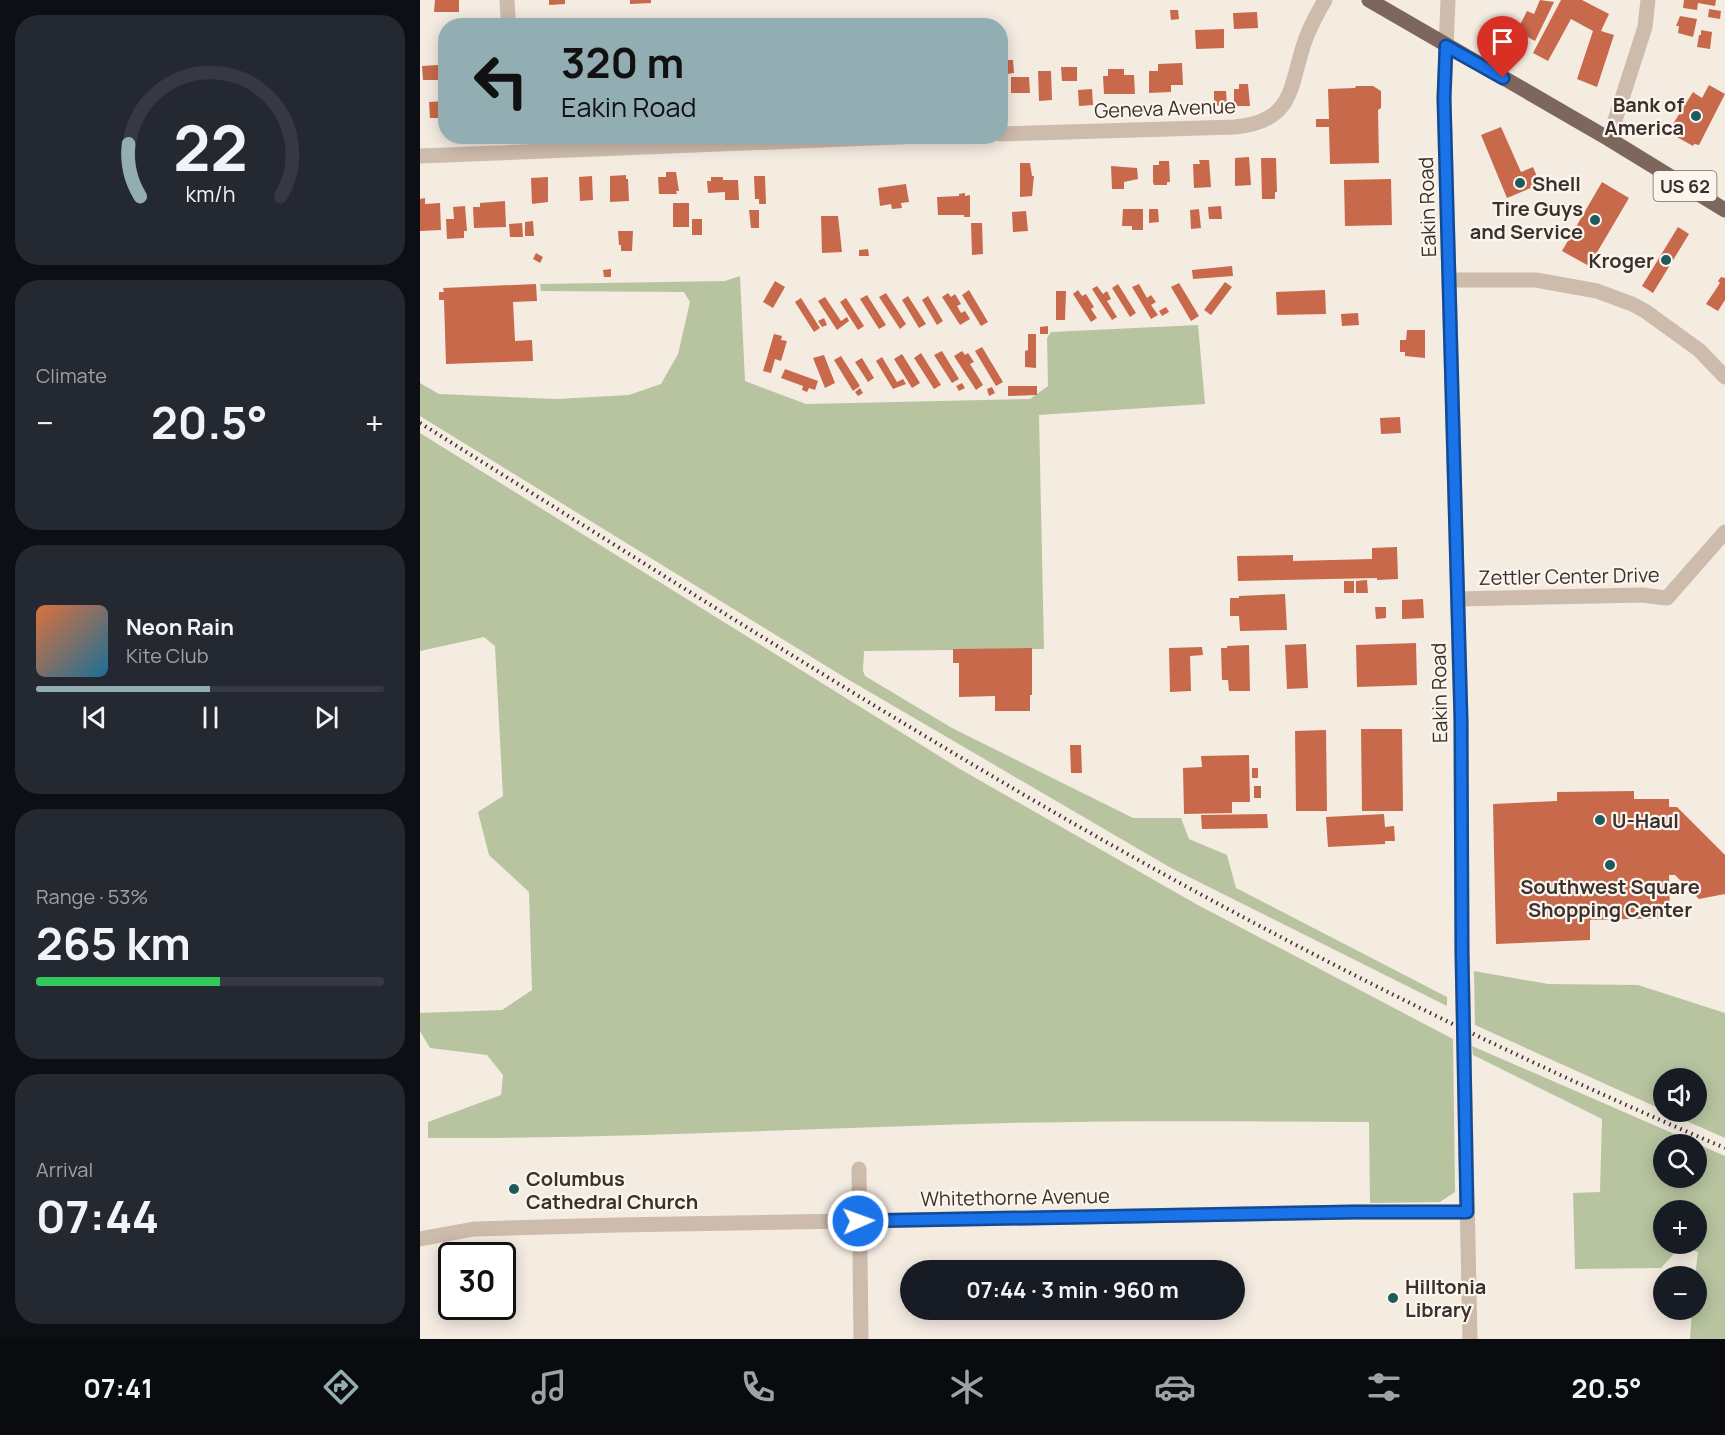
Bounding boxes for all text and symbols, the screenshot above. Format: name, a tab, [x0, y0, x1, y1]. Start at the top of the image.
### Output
pin	[1477, 16, 1528, 78]
icon: arrive	[1486, 25, 1519, 58]
text: 320 m	[561, 33, 684, 91]
icon: left	[462, 42, 540, 120]
text: Eakin Road	[561, 88, 697, 125]
place label: Bank of America	[1604, 91, 1684, 141]
street label: Geneva Avenue	[1094, 92, 1236, 124]
text: 22	[173, 104, 247, 190]
marker: Bank of America	[1689, 109, 1703, 123]
street label: Eakin Road	[1412, 156, 1442, 258]
place label: Shell	[1532, 170, 1581, 197]
road number: US 62	[1654, 171, 1716, 201]
marker: Shell	[1513, 176, 1527, 190]
text: km/h	[185, 179, 235, 208]
place label: Tire Guys and Service	[1470, 195, 1583, 245]
marker: Tire Guys and Service	[1588, 213, 1602, 227]
place label: Kroger	[1589, 247, 1654, 274]
marker: Kroger	[1659, 253, 1673, 267]
text: Climate	[36, 362, 107, 389]
text: 20.5°	[151, 391, 268, 453]
text: −	[36, 400, 54, 445]
text: +	[365, 400, 384, 445]
street label: Zettler Center Drive	[1478, 561, 1660, 591]
text: Neon Rain	[126, 612, 234, 642]
text: Kite Club	[126, 642, 209, 669]
street label: Eakin Road	[1425, 643, 1453, 743]
icon: previous	[78, 701, 111, 734]
icon: pause	[194, 701, 227, 734]
icon: next	[310, 701, 343, 734]
place label: U-Haul	[1612, 807, 1679, 834]
marker: U-Haul	[1593, 813, 1607, 827]
marker: Southwest Square Shopping Center	[1603, 858, 1617, 872]
place label: Southwest Square Shopping Center	[1520, 873, 1700, 923]
text: Range · 53%	[36, 883, 148, 910]
text: 265 km	[36, 912, 191, 974]
map controls	[1653, 1068, 1707, 1320]
button: sound	[1653, 1068, 1707, 1122]
button: search	[1653, 1134, 1707, 1188]
text: Arrival	[36, 1156, 93, 1183]
place label: Columbus Cathedral Church	[526, 1165, 698, 1215]
marker: Columbus Cathedral Church	[507, 1182, 521, 1196]
street label: Whitethorne Avenue	[920, 1182, 1110, 1212]
text: 07:44	[36, 1185, 159, 1247]
position arrow	[826, 1189, 890, 1253]
button: +	[1653, 1200, 1707, 1254]
speed limit sign: 30	[438, 1242, 516, 1320]
button: −	[1653, 1266, 1707, 1320]
place label: Hilltonia Library	[1405, 1273, 1486, 1323]
text: 07:44 · 3 min · 960 m	[966, 1275, 1179, 1305]
marker: Hilltonia Library	[1386, 1291, 1400, 1305]
icon: directions	[320, 1366, 362, 1408]
icon: music	[528, 1366, 570, 1408]
icon: phone	[737, 1366, 779, 1408]
icon: climate	[946, 1366, 988, 1408]
icon: car	[1154, 1366, 1196, 1408]
icon: filters	[1363, 1366, 1405, 1408]
text: 07:41	[83, 1369, 153, 1406]
text: 20.5°	[1572, 1369, 1642, 1406]

